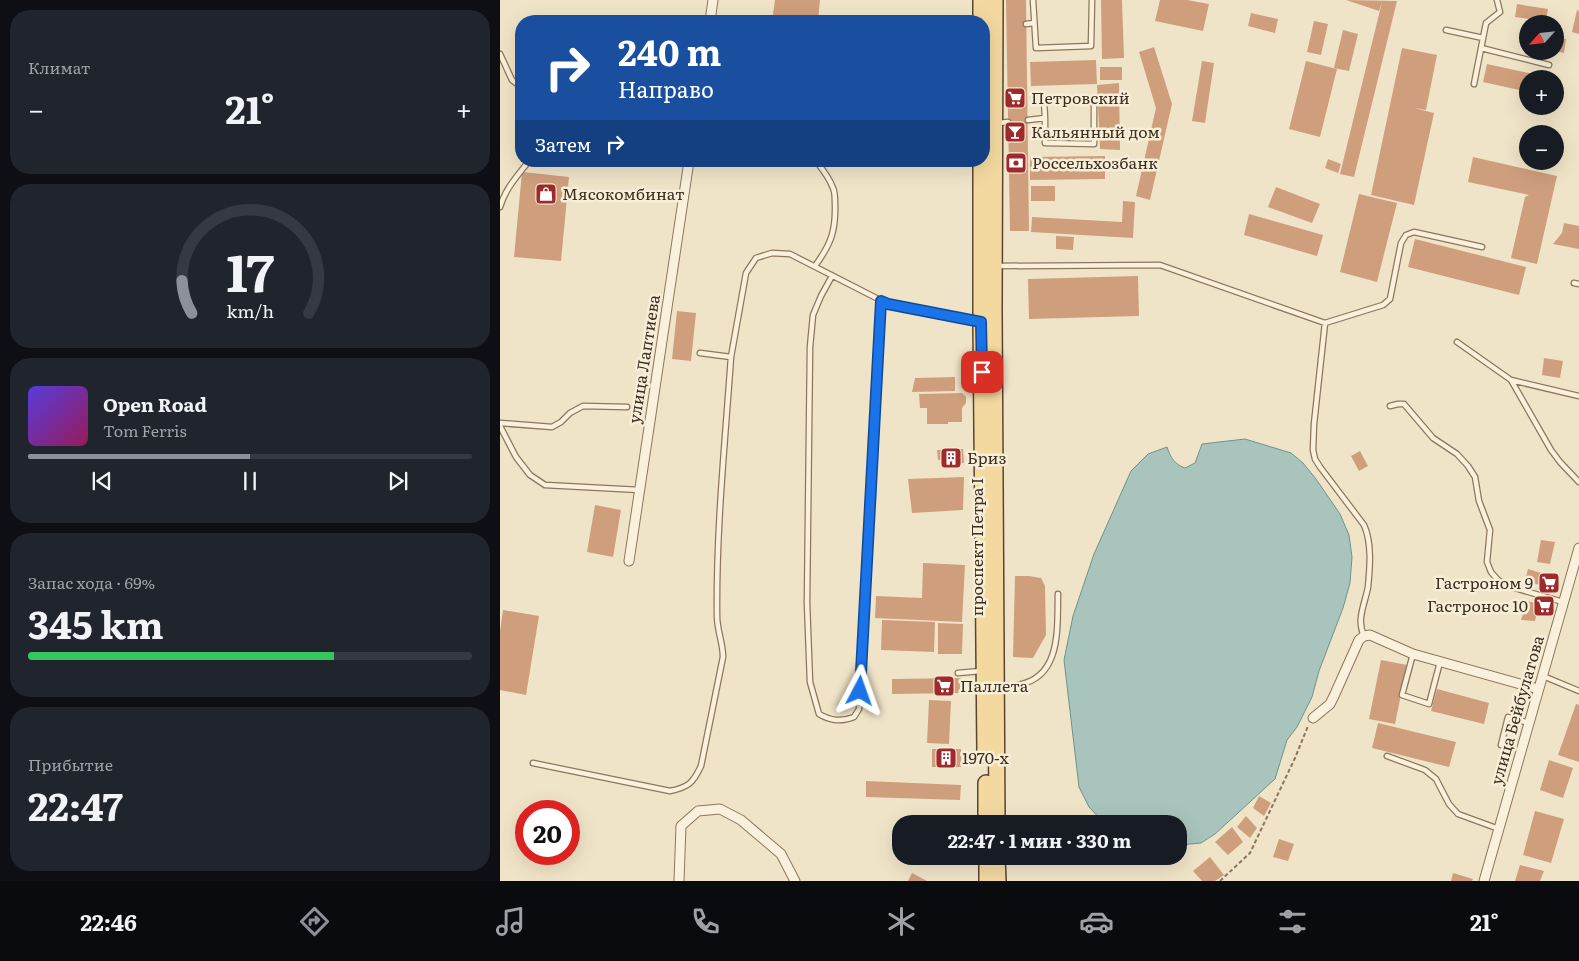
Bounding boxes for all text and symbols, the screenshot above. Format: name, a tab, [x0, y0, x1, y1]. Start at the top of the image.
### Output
north arrow	[1519, 15, 1564, 60]
map controls	[1519, 15, 1564, 170]
text: 240 m	[618, 25, 721, 77]
icon: right	[535, 35, 600, 100]
text: Климат	[28, 55, 90, 79]
button: +	[1519, 70, 1564, 115]
text: Направо	[618, 72, 714, 105]
text: 21°	[225, 79, 275, 136]
place label: Петровский	[1031, 85, 1130, 109]
supermarket icon: Петровский	[1003, 86, 1027, 110]
text: −	[28, 87, 44, 129]
text: +	[456, 87, 472, 129]
place label: Кальянный дом	[1031, 119, 1160, 143]
bar icon: Кальянный дом	[1003, 120, 1027, 144]
button: −	[1519, 125, 1564, 170]
text: Затем	[535, 130, 591, 158]
icon: right	[601, 130, 629, 158]
place label: Россельхозбанк	[1032, 150, 1158, 174]
bank icon: Россельхозбанк	[1004, 151, 1028, 175]
place label: Мясокомбинат	[562, 181, 685, 205]
shop icon: Мясокомбинат	[534, 182, 558, 206]
text: 17	[226, 231, 274, 308]
street label: улица Лаптиева	[621, 292, 665, 425]
text: km/h	[226, 297, 274, 324]
pin	[961, 351, 1003, 393]
icon: arrive	[968, 358, 996, 386]
text: Open Road	[103, 390, 207, 418]
text: Tom Ferris	[103, 418, 187, 442]
place label: Бриз	[967, 445, 1006, 469]
building icon: Бриз	[939, 446, 963, 470]
icon: previous	[88, 467, 116, 495]
icon: pause	[236, 467, 264, 495]
icon: next	[384, 467, 412, 495]
street label: проспект Петра I	[964, 478, 988, 616]
text: Запас хода · 69%	[28, 570, 155, 594]
place label: Гастроном 9	[1435, 570, 1533, 594]
supermarket icon: Гастроном 9	[1537, 571, 1561, 595]
place label: Гастронос 10	[1427, 593, 1528, 617]
text: 345 km	[28, 594, 164, 651]
supermarket icon: Гастронос 10	[1532, 594, 1556, 618]
street label: улица Бейбулатова	[1483, 632, 1549, 787]
position arrow	[833, 664, 885, 716]
place label: Паллета	[960, 673, 1029, 697]
supermarket icon: Паллета	[932, 674, 956, 698]
place label: 1970-х	[962, 745, 1010, 769]
building icon: 1970-х	[934, 746, 958, 770]
text: Прибытие	[28, 752, 113, 776]
text: 22:47	[28, 776, 123, 833]
speed limit sign: 20	[515, 800, 580, 865]
text: 22:47 · 1 мин · 330 m	[948, 826, 1131, 854]
icon: directions	[297, 904, 332, 939]
icon: music	[493, 904, 528, 939]
icon: phone	[688, 904, 723, 939]
icon: climate	[884, 904, 919, 939]
icon: car	[1079, 904, 1114, 939]
icon: filters	[1275, 904, 1310, 939]
text: 22:46	[80, 905, 137, 938]
text: 21°	[1470, 905, 1499, 938]

